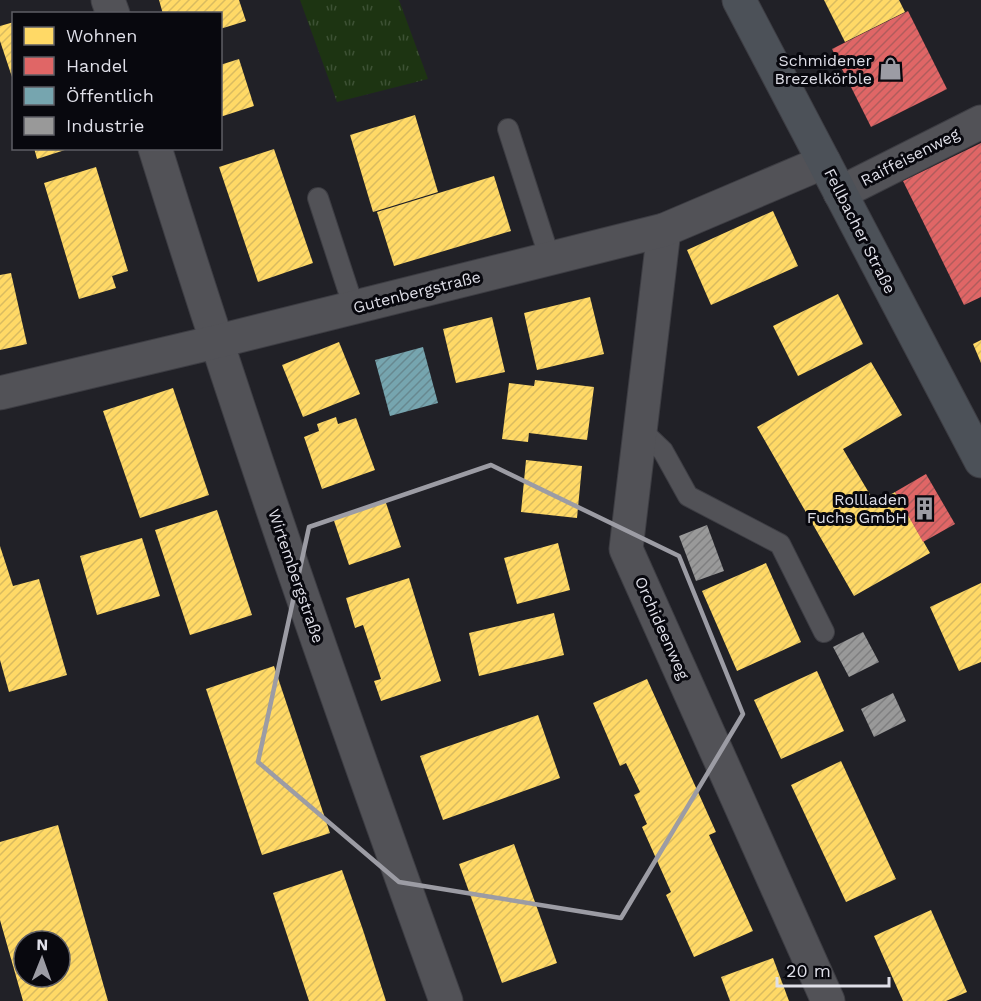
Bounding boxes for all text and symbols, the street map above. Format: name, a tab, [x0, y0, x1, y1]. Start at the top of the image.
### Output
legend	[12, 12, 222, 150]
text: Wohnen	[66, 25, 137, 46]
place label: Schmidener Brezelkörble	[774, 51, 872, 88]
text: Handel	[66, 55, 128, 76]
shop icon: Schmidener Brezelkörble	[877, 56, 903, 82]
text: Öffentlich	[66, 85, 154, 106]
text: Industrie	[66, 115, 144, 136]
street label: Raiffeisenweg	[858, 124, 963, 190]
street label: Fellbacher Straße	[820, 165, 900, 297]
street label: Gutenbergstraße	[351, 267, 483, 317]
place label: Rollladen Fuchs GmbH	[807, 490, 907, 527]
building icon: Rollladen Fuchs GmbH	[912, 495, 938, 521]
street label: Wirtembergstraße	[264, 507, 328, 645]
street label: Orchideenweg	[631, 574, 693, 683]
north arrow	[12, 929, 72, 989]
text: N	[36, 935, 48, 954]
scale bar	[777, 950, 890, 988]
text: 20 m	[786, 960, 831, 981]

